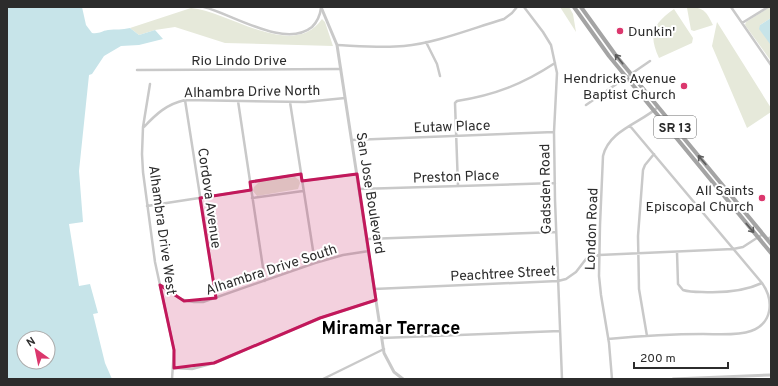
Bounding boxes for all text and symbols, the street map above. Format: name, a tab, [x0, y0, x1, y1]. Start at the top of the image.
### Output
place label: Dunkin'	[628, 24, 675, 41]
marker: Dunkin'	[615, 26, 625, 36]
street label: Rio Lindo Drive	[191, 53, 287, 70]
one-way arrow	[615, 54, 623, 65]
place label: Hendricks Avenue Baptist Church	[563, 71, 676, 104]
marker: Hendricks Avenue Baptist Church	[679, 81, 689, 91]
street label: Alhambra Drive North	[183, 83, 321, 102]
road number: SR 13	[654, 116, 696, 138]
street label: Eutaw Place	[413, 118, 491, 137]
street label: San Jose Boulevard	[352, 131, 388, 255]
street label: Gadsden Road	[537, 144, 556, 234]
street label: Cordova Avenue	[193, 147, 224, 250]
one-way arrow	[697, 154, 706, 165]
street label: Alhambra Drive West	[144, 164, 179, 296]
street label: Preston Place	[413, 167, 500, 188]
place label: All Saints Episcopal Church	[646, 183, 754, 216]
street label: London Road	[583, 187, 602, 271]
marker: All Saints Episcopal Church	[757, 193, 767, 203]
one-way arrow	[746, 222, 755, 233]
street label: Alhambra Drive South	[204, 241, 339, 300]
street label: Peachtree Street	[450, 263, 556, 286]
district label: Miramar Terrace	[322, 318, 460, 341]
north arrow	[16, 330, 56, 370]
text: N	[24, 334, 38, 350]
scale bar	[634, 344, 728, 370]
text: 200 m	[640, 351, 676, 367]

